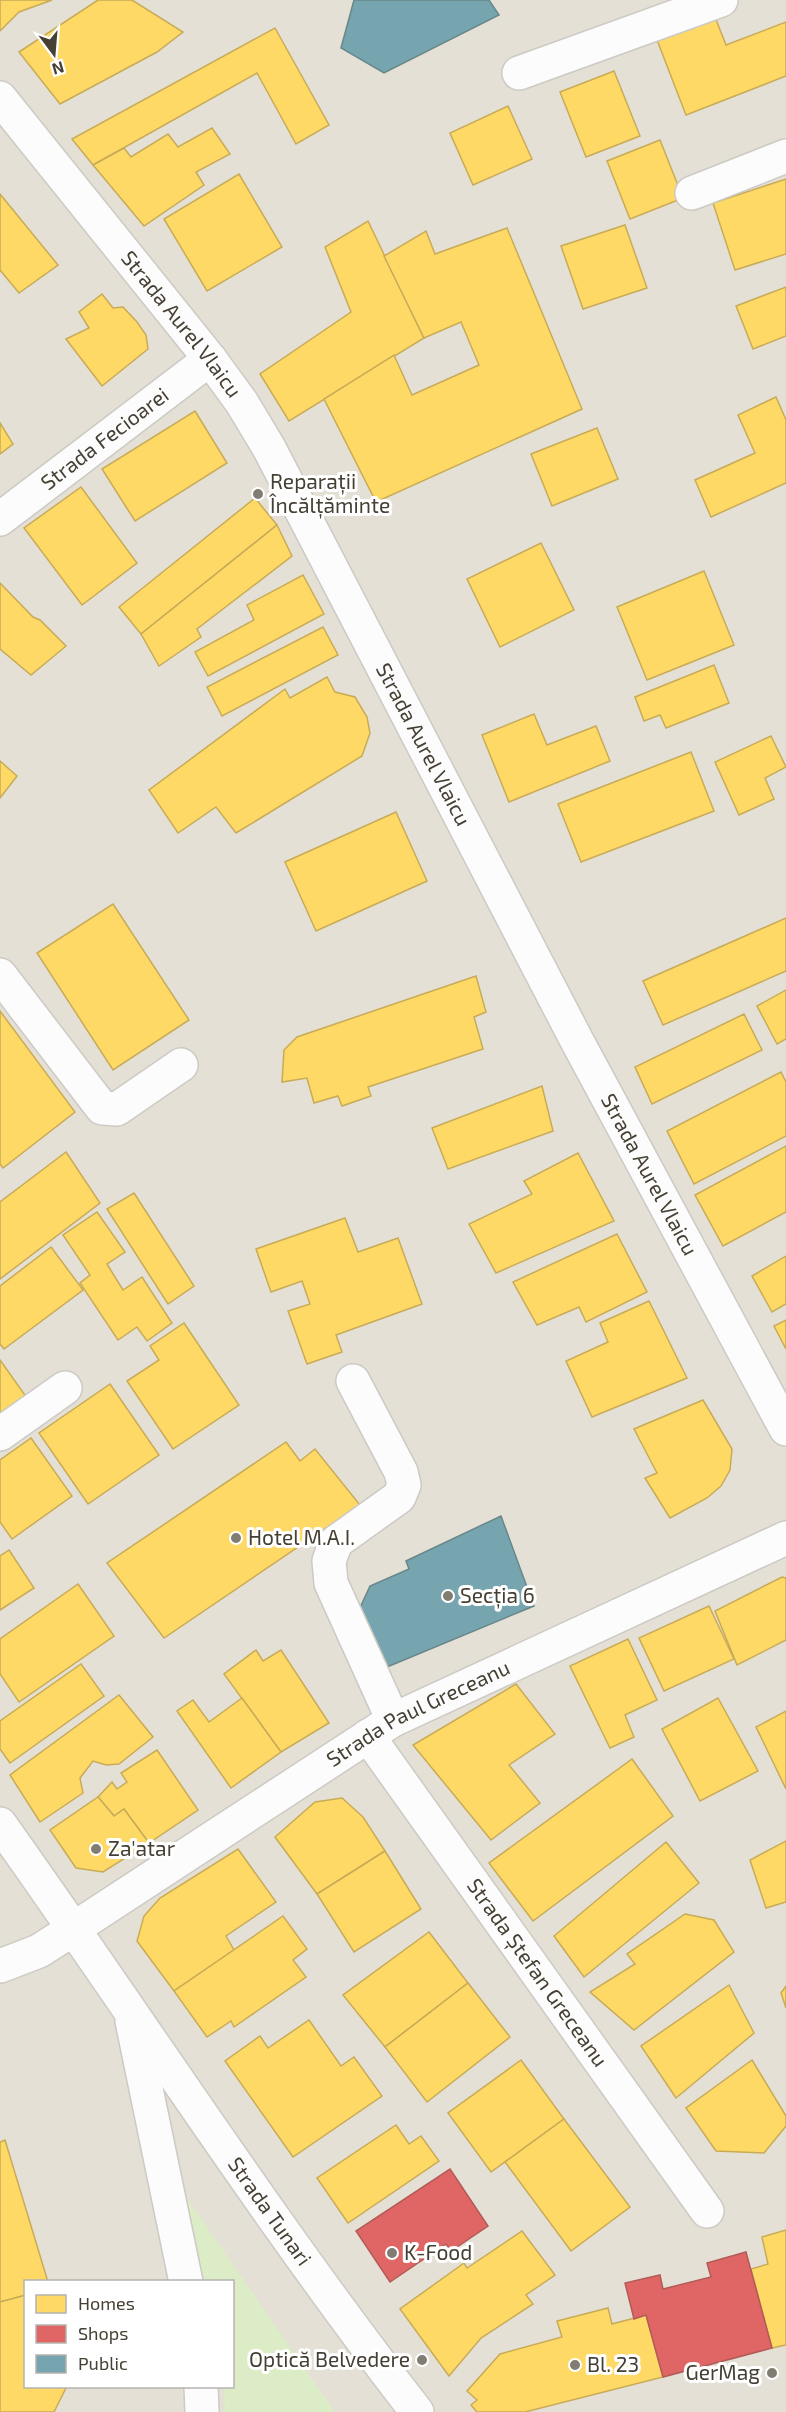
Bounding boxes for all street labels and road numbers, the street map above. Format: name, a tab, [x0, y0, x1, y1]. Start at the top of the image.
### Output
street label: Strada Aurel Vlaicu	[117, 245, 248, 402]
street label: Strada Fecioarei	[35, 381, 173, 494]
street label: Strada Aurel Vlaicu	[372, 658, 477, 829]
street label: Strada Aurel Vlaicu	[597, 1089, 704, 1259]
street label: Strada Paul Greceanu	[321, 1654, 513, 1771]
street label: Strada Ștefan Greceanu	[463, 1873, 614, 2071]
street label: Strada Tunari	[224, 2152, 317, 2270]

